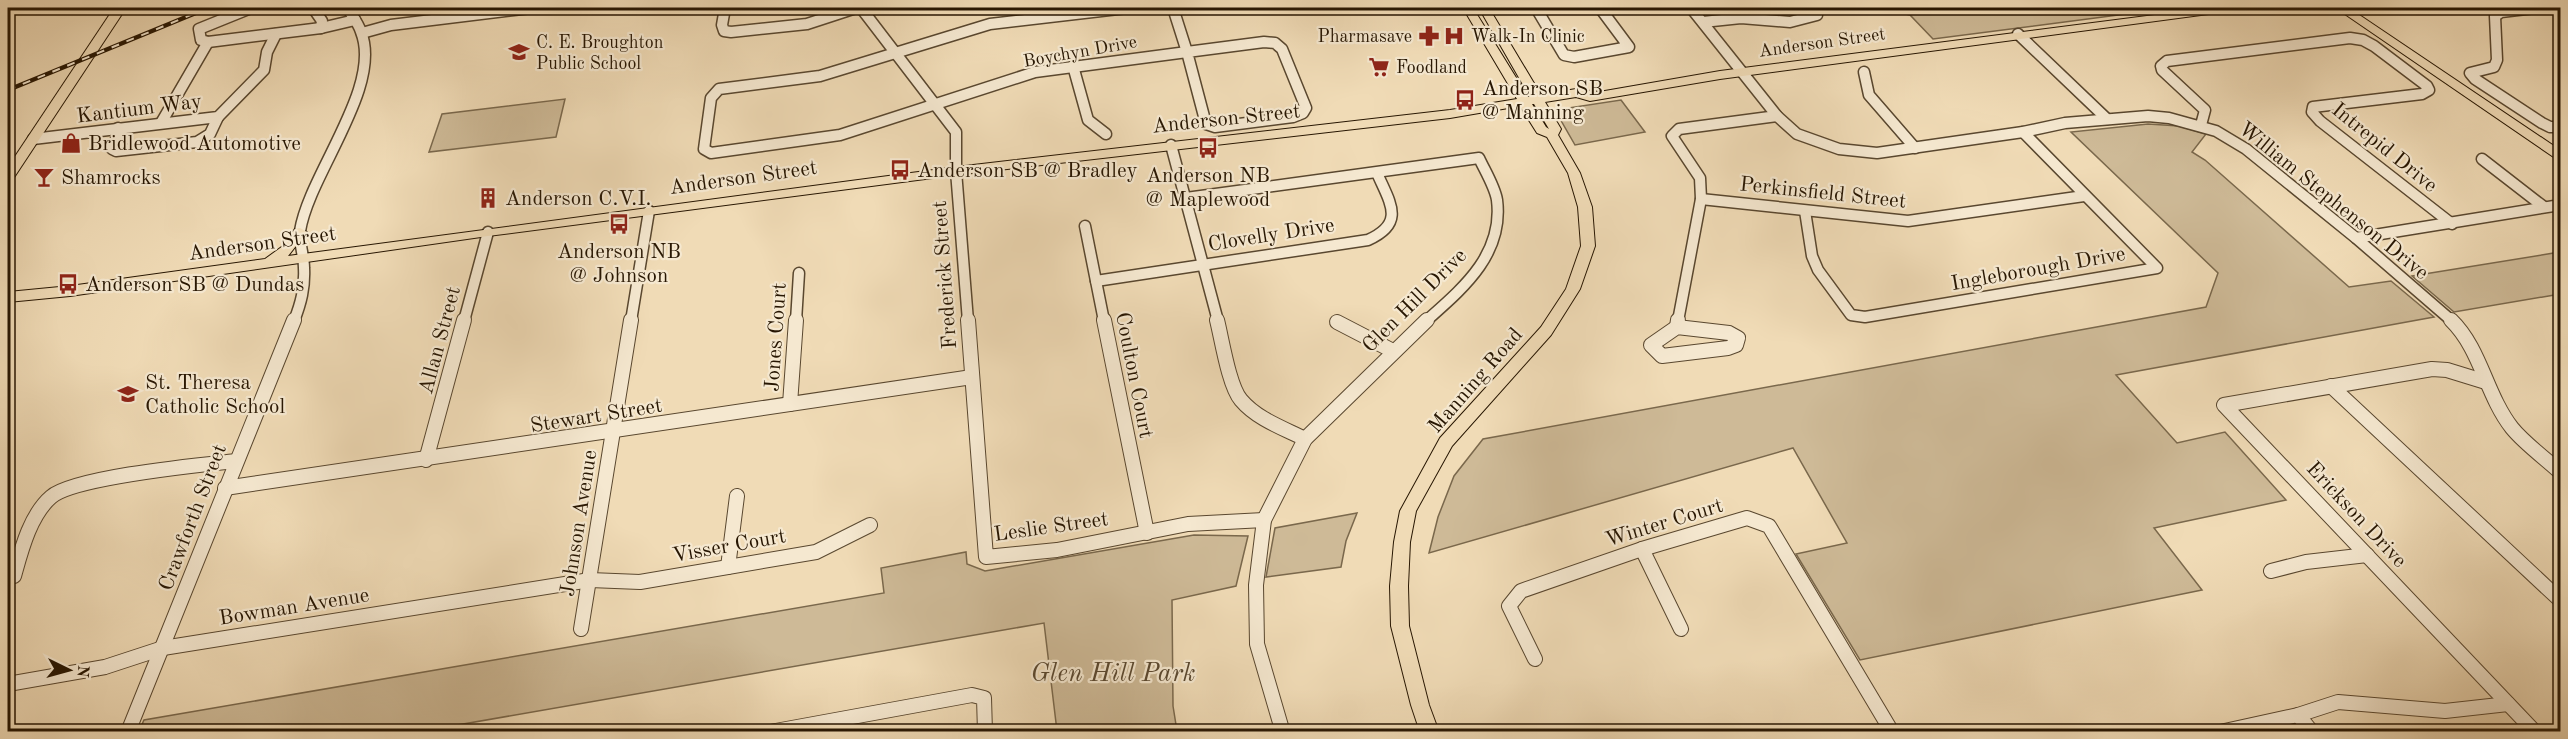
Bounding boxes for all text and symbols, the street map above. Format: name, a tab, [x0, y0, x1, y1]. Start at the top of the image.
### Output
pharmacy icon: Pharmasave	[1417, 24, 1441, 48]
hospital icon: Walk-In Clinic	[1442, 24, 1466, 48]
street label: Anderson Street	[1758, 25, 1887, 61]
place label: Pharmasave	[1317, 28, 1412, 46]
place label: Walk-In Clinic	[1471, 28, 1585, 46]
street label: Boychyn Drive	[1022, 33, 1138, 71]
place label: C. E. Broughton Public School	[536, 34, 664, 73]
school or university icon: C. E. Broughton Public School	[507, 40, 531, 64]
supermarket icon: Foodland	[1367, 55, 1391, 79]
place label: Foodland	[1396, 59, 1467, 77]
place label: Anderson SB @ Manning	[1482, 79, 1603, 124]
bus stop icon: Anderson SB @ Manning	[1453, 88, 1477, 112]
street label: Kantium Way	[75, 91, 203, 128]
street label: Intrepid Drive	[2327, 99, 2441, 197]
street label: Anderson Street	[1151, 101, 1301, 138]
street label: William Stephenson Drive	[2234, 118, 2432, 284]
shop icon: Bridlewood Automotive	[59, 131, 83, 155]
place label: Bridlewood Automotive	[88, 134, 301, 155]
bus stop icon: Anderson NB @ Maplewood	[1196, 136, 1220, 160]
street label: Anderson Street	[668, 158, 818, 199]
bus stop icon: Anderson SB @ Bradley	[888, 158, 912, 182]
place label: Anderson SB @ Bradley	[917, 161, 1138, 182]
bar icon: Shamrocks	[32, 165, 56, 189]
place label: Anderson NB @ Maplewood	[1146, 166, 1270, 211]
place label: Shamrocks	[61, 168, 161, 189]
street label: Perkinsfield Street	[1738, 174, 1907, 213]
building icon: Anderson C.V.I.	[476, 186, 500, 210]
place label: Anderson C.V.I.	[505, 189, 651, 210]
street label: Frederick Street	[930, 200, 961, 350]
bus stop icon: Anderson NB @ Johnson	[607, 212, 631, 236]
street label: Clovelly Drive	[1206, 215, 1336, 256]
street label: Anderson Street	[187, 224, 337, 265]
place label: Anderson NB @ Johnson	[557, 242, 681, 287]
street label: Ingleborough Drive	[1949, 244, 2127, 295]
street label: Glen Hill Drive	[1359, 245, 1471, 357]
bus stop icon: Anderson SB @ Dundas	[56, 272, 80, 296]
place label: Anderson SB @ Dundas	[85, 275, 304, 296]
street label: Jones Court	[762, 282, 791, 392]
street label: Allan Street	[416, 284, 465, 397]
street label: Coulton Court	[1111, 310, 1156, 440]
street label: Manning Road	[1425, 324, 1527, 438]
place label: St. Theresa Catholic School	[145, 373, 285, 418]
school or university icon: St. Theresa Catholic School	[116, 382, 140, 406]
street label: Stewart Street	[529, 396, 664, 437]
street label: Crawforth Street	[156, 441, 231, 594]
street label: Johnson Avenue	[558, 449, 601, 598]
street label: Erickson Drive	[2302, 458, 2410, 572]
street label: Winter Court	[1603, 496, 1726, 551]
street label: Leslie Street	[993, 509, 1110, 546]
street label: Visser Court	[671, 526, 788, 567]
street label: Bowman Avenue	[218, 585, 371, 630]
north arrow	[39, 640, 99, 700]
park label: Glen Hill Park	[1030, 661, 1196, 687]
text: N	[73, 664, 90, 679]

